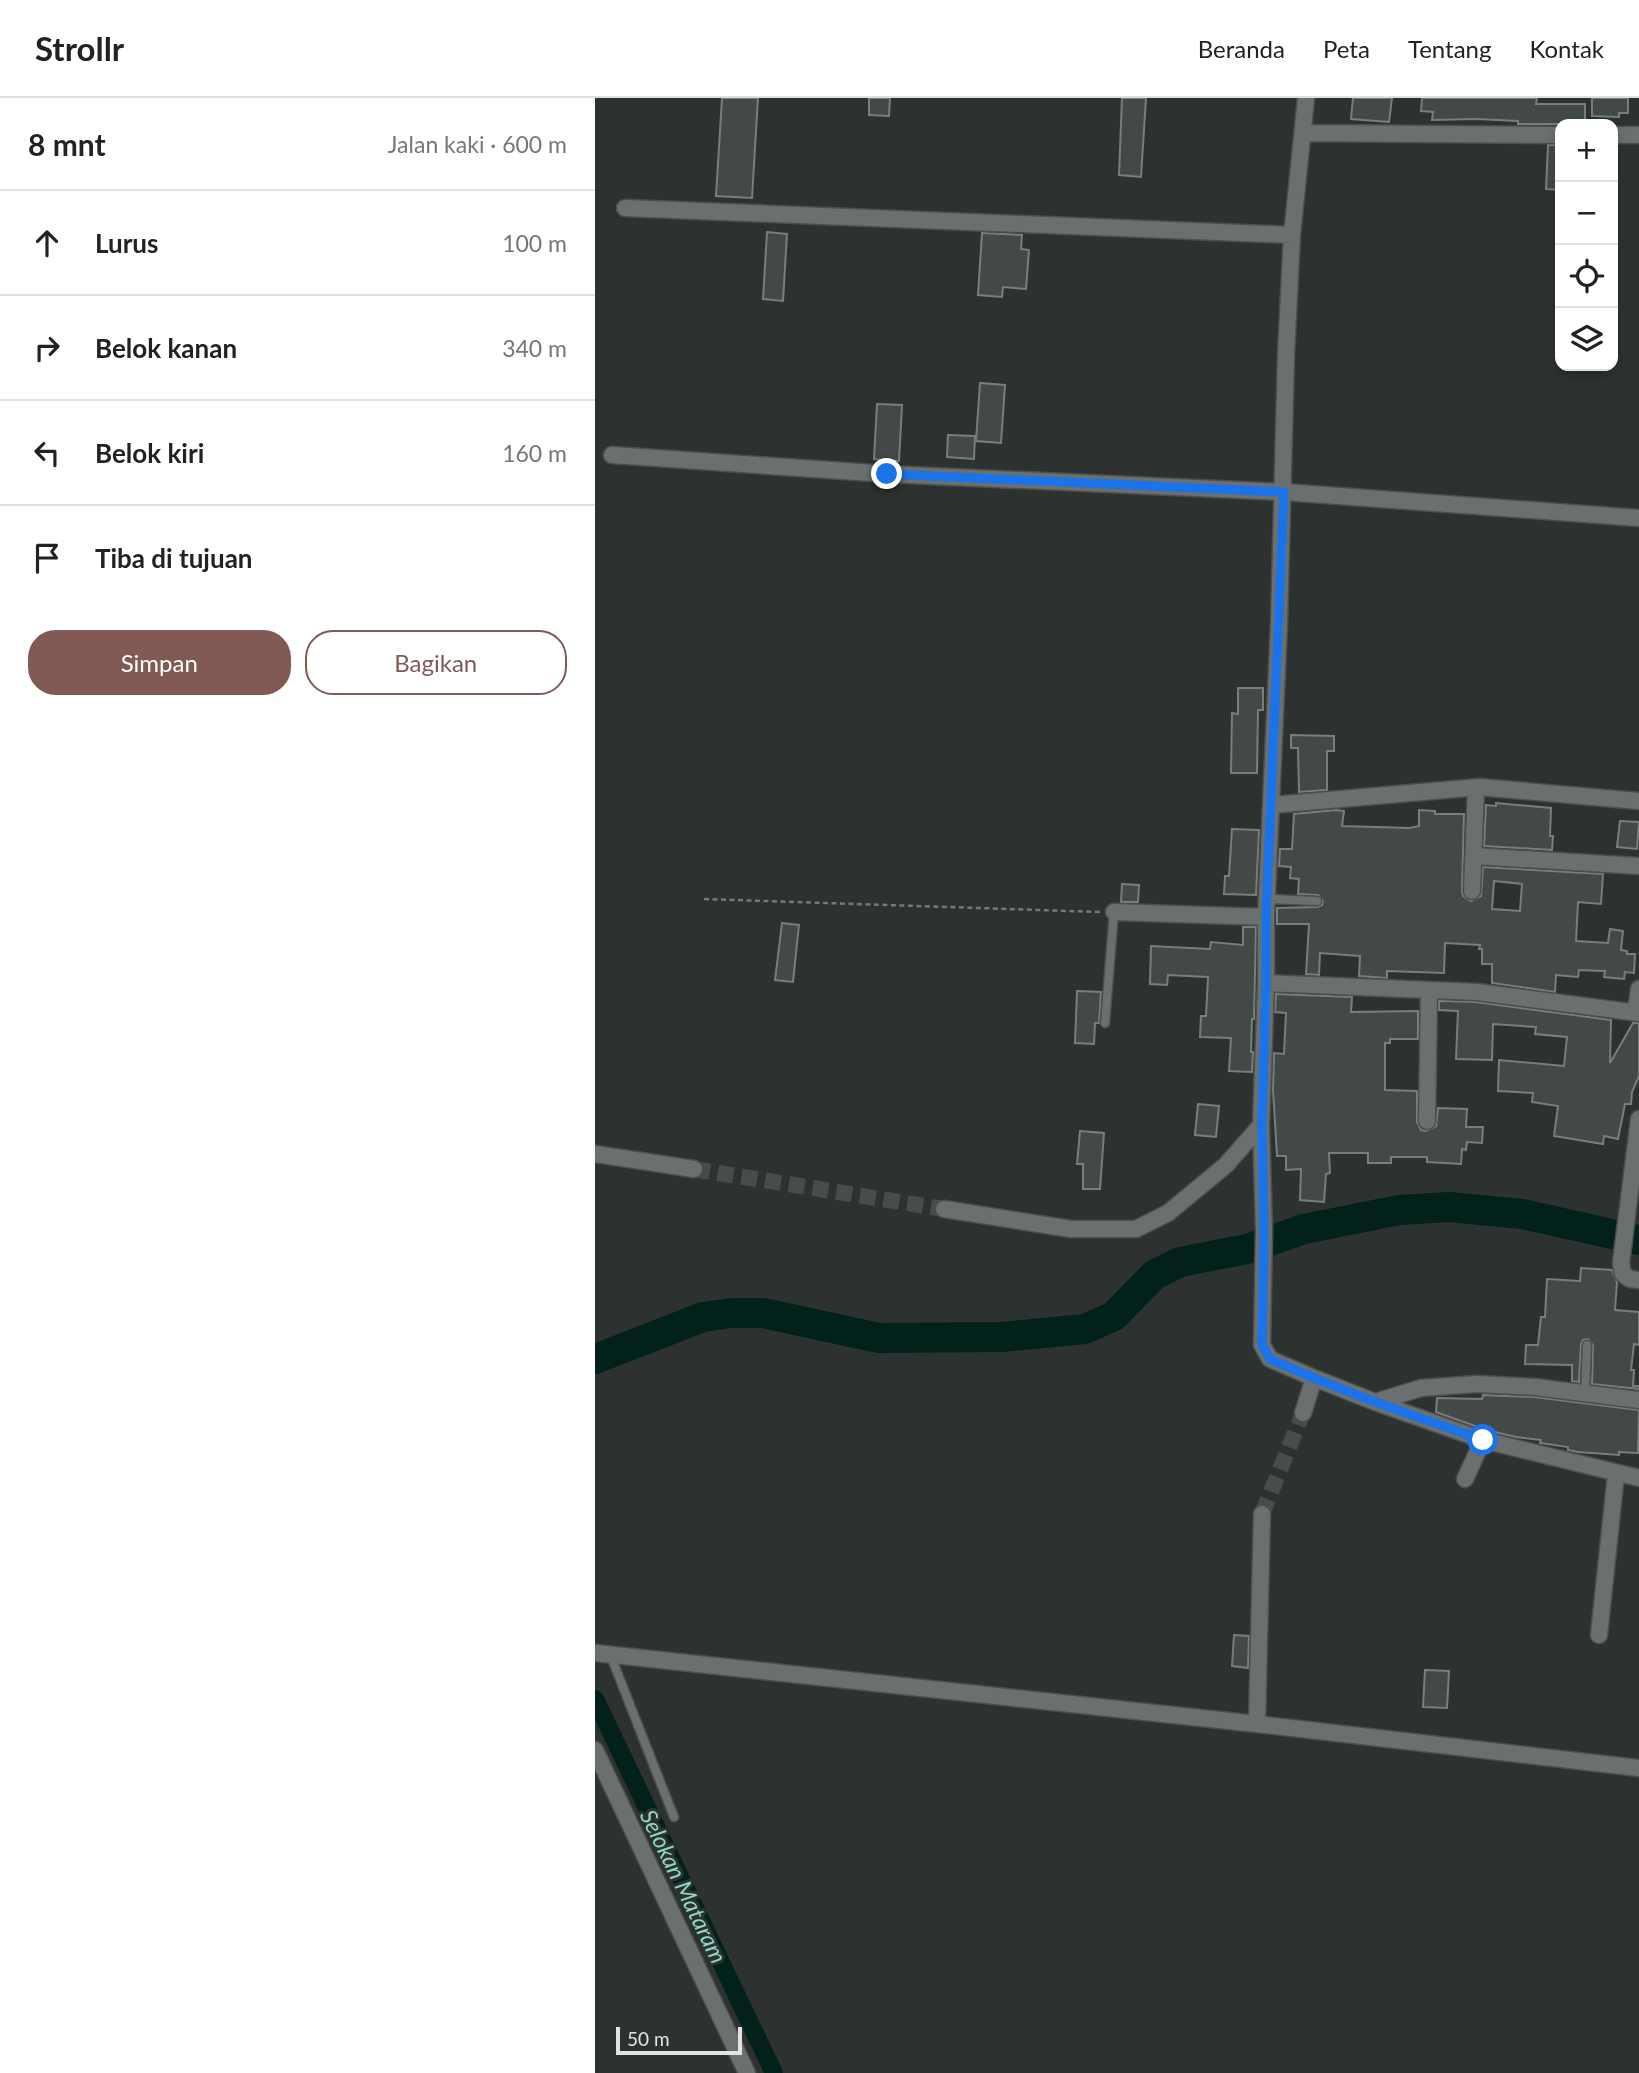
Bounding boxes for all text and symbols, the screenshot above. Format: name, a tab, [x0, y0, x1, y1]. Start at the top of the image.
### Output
text: Strollr	[35, 28, 124, 68]
text: Beranda	[1198, 34, 1285, 63]
text: Peta	[1323, 34, 1370, 63]
text: Tentang	[1408, 34, 1491, 63]
text: Kontak	[1529, 34, 1604, 63]
map controls	[1555, 119, 1618, 371]
button: +	[1555, 119, 1618, 182]
text: 8 mnt	[28, 126, 106, 162]
text: Jalan kaki · 600 m	[388, 130, 567, 158]
button: −	[1555, 182, 1618, 245]
icon: ahead	[28, 224, 66, 262]
text: Lurus	[95, 227, 158, 259]
text: 100 m	[502, 229, 567, 257]
button: locate	[1555, 245, 1618, 308]
button: layers	[1555, 308, 1618, 371]
icon: right	[28, 329, 66, 367]
text: Belok kanan	[95, 332, 237, 364]
text: 340 m	[502, 334, 567, 362]
icon: left	[28, 434, 66, 472]
text: Belok kiri	[95, 437, 204, 469]
text: 160 m	[502, 439, 567, 467]
route end	[871, 458, 902, 489]
icon: arrive	[28, 539, 66, 577]
text: Tiba di tujuan	[95, 542, 253, 574]
button: Simpan	[28, 630, 291, 695]
button: Bagikan	[305, 630, 567, 695]
route start	[1467, 1424, 1498, 1455]
water label: Selokan Mataram	[635, 1805, 733, 1967]
scale bar	[616, 2024, 742, 2056]
text: 50 m	[627, 2027, 670, 2050]

